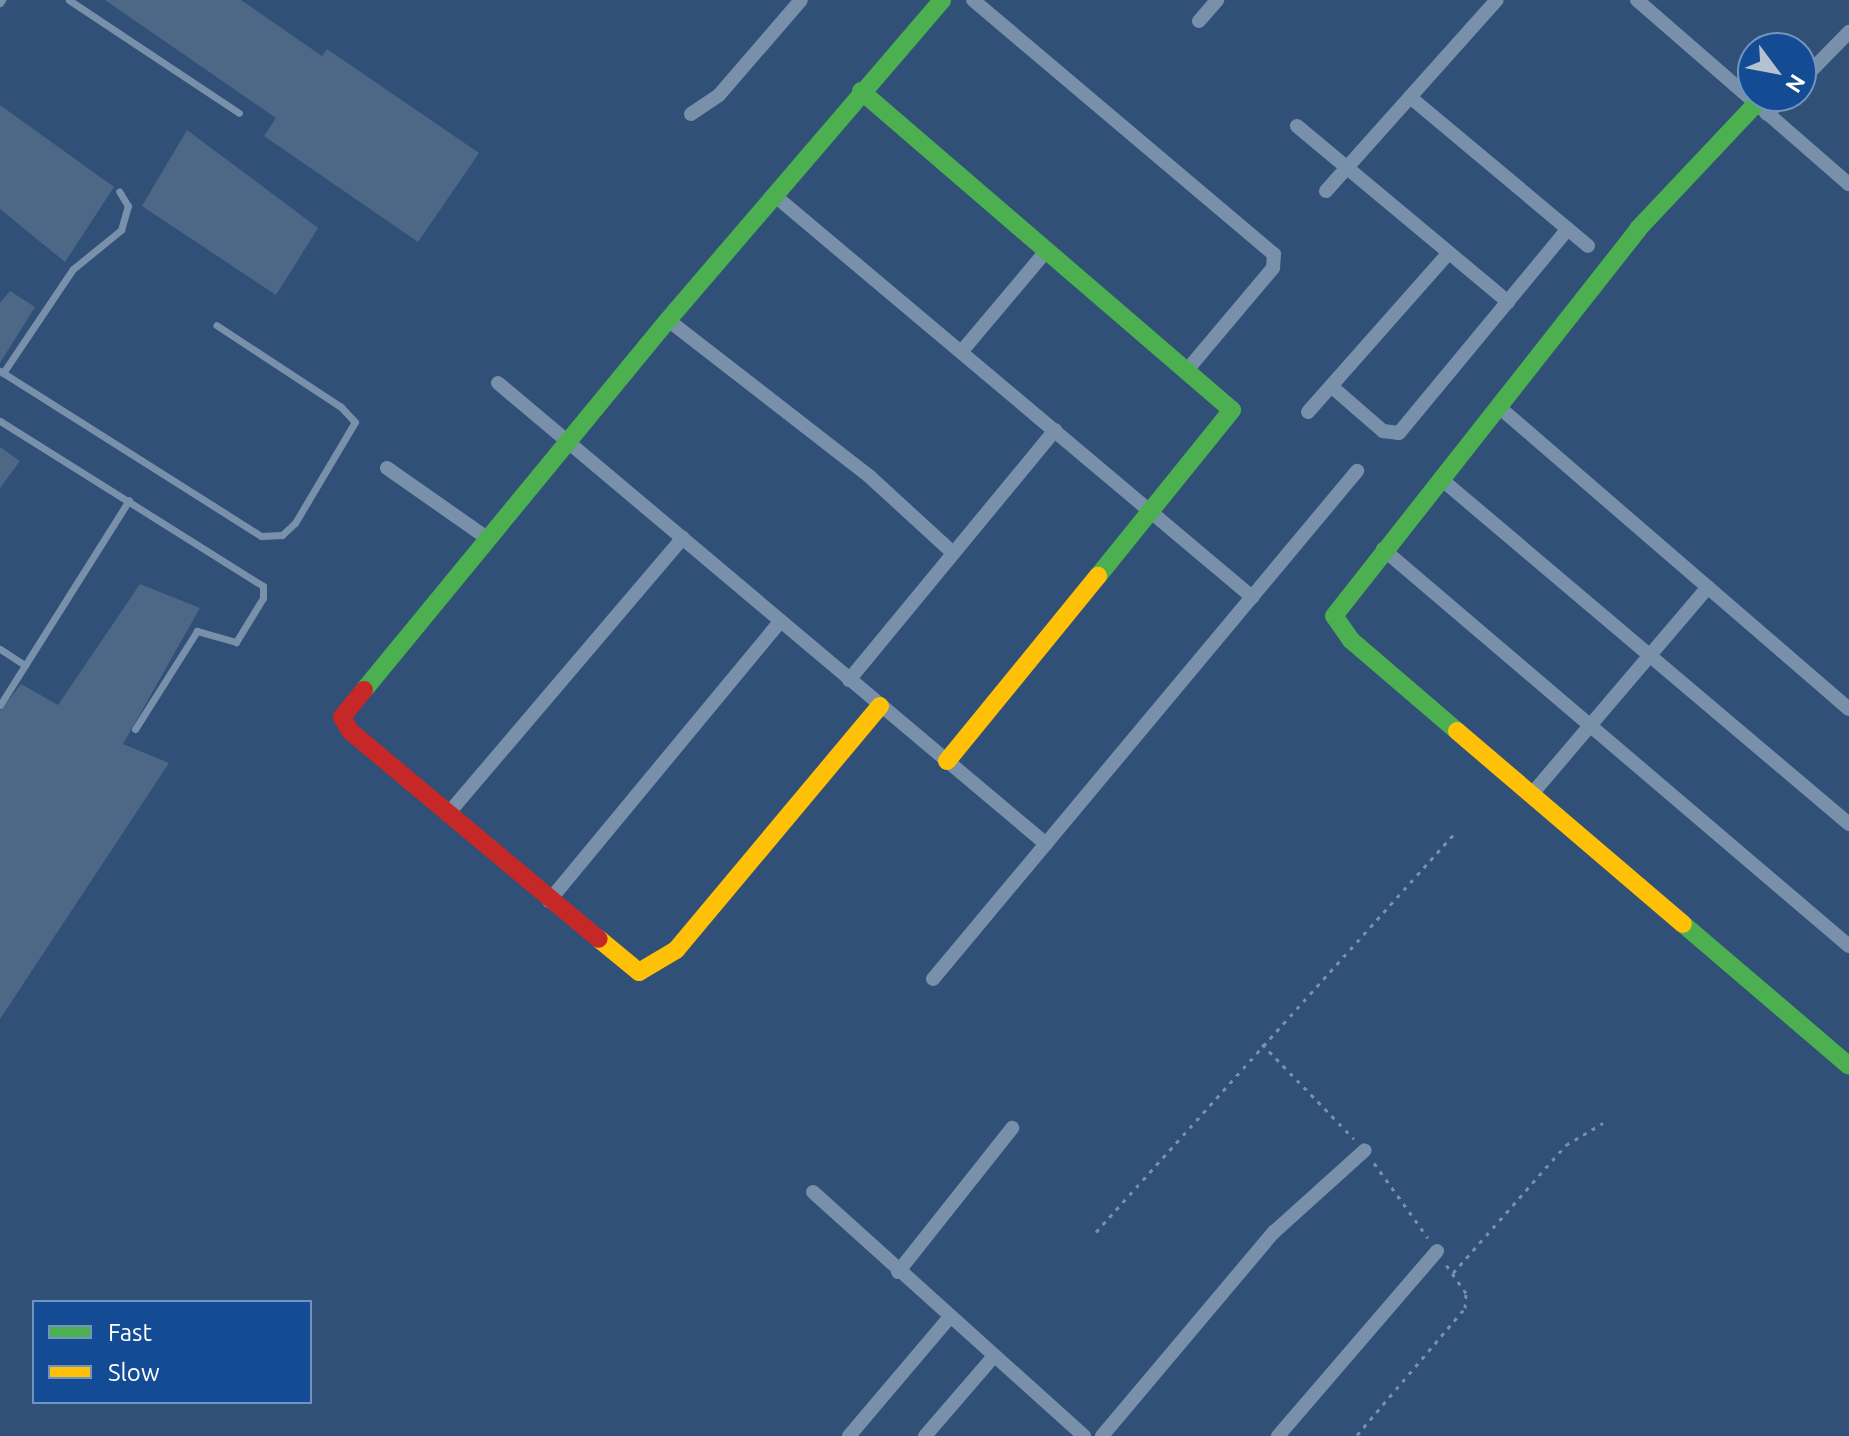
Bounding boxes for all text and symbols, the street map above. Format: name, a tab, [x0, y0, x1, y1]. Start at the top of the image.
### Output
north arrow	[1737, 32, 1817, 112]
text: N	[1781, 70, 1811, 98]
legend	[32, 1300, 312, 1404]
text: Fast	[108, 1319, 152, 1346]
text: Slow	[108, 1359, 160, 1386]

